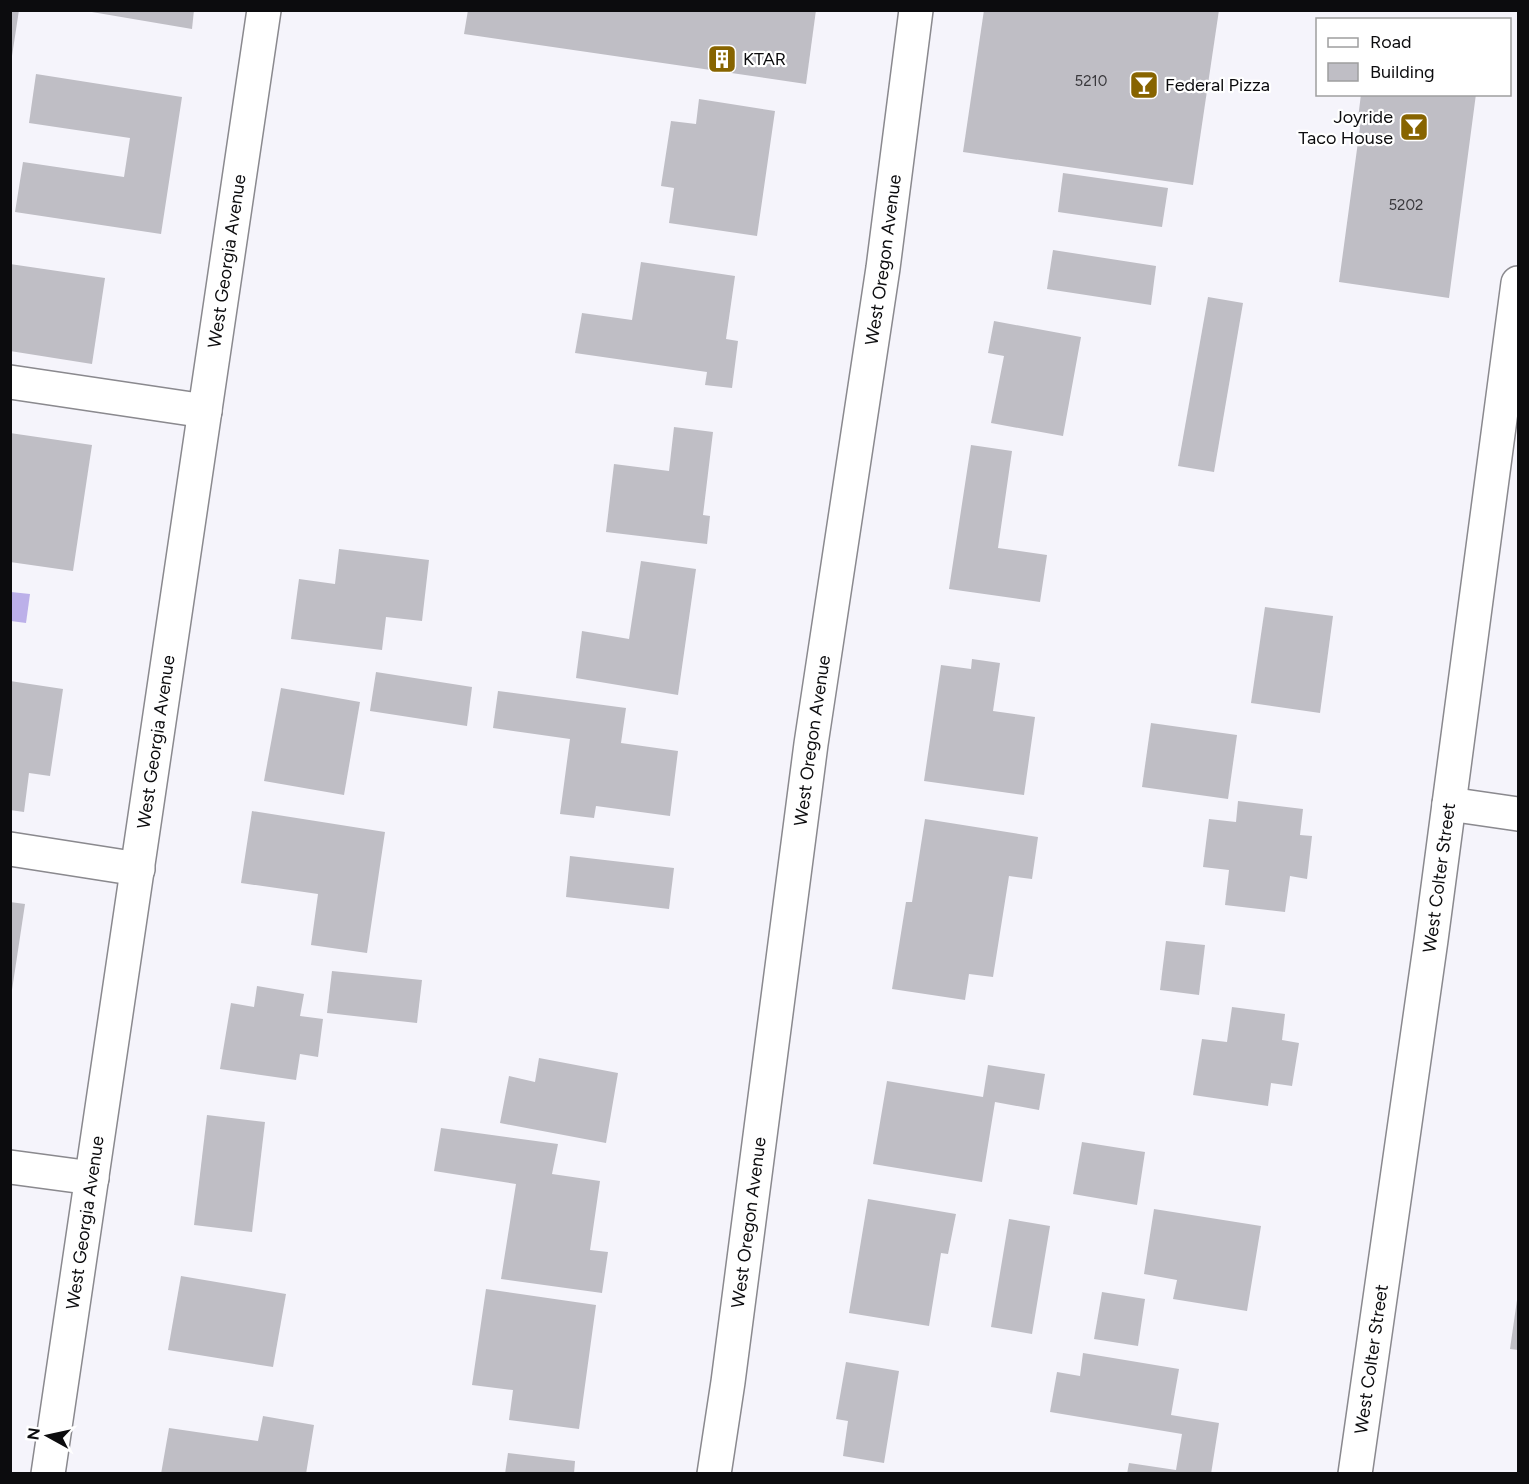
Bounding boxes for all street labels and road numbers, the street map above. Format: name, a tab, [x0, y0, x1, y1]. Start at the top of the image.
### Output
street label: West Georgia Avenue	[203, 173, 251, 349]
street label: West Oregon Avenue	[860, 173, 906, 347]
street label: West Georgia Avenue	[132, 653, 180, 830]
street label: West Oregon Avenue	[789, 653, 835, 827]
street label: West Colter Street	[1418, 801, 1460, 954]
street label: West Georgia Avenue	[61, 1134, 109, 1311]
street label: West Oregon Avenue	[727, 1135, 771, 1309]
street label: West Colter Street	[1350, 1283, 1393, 1435]

